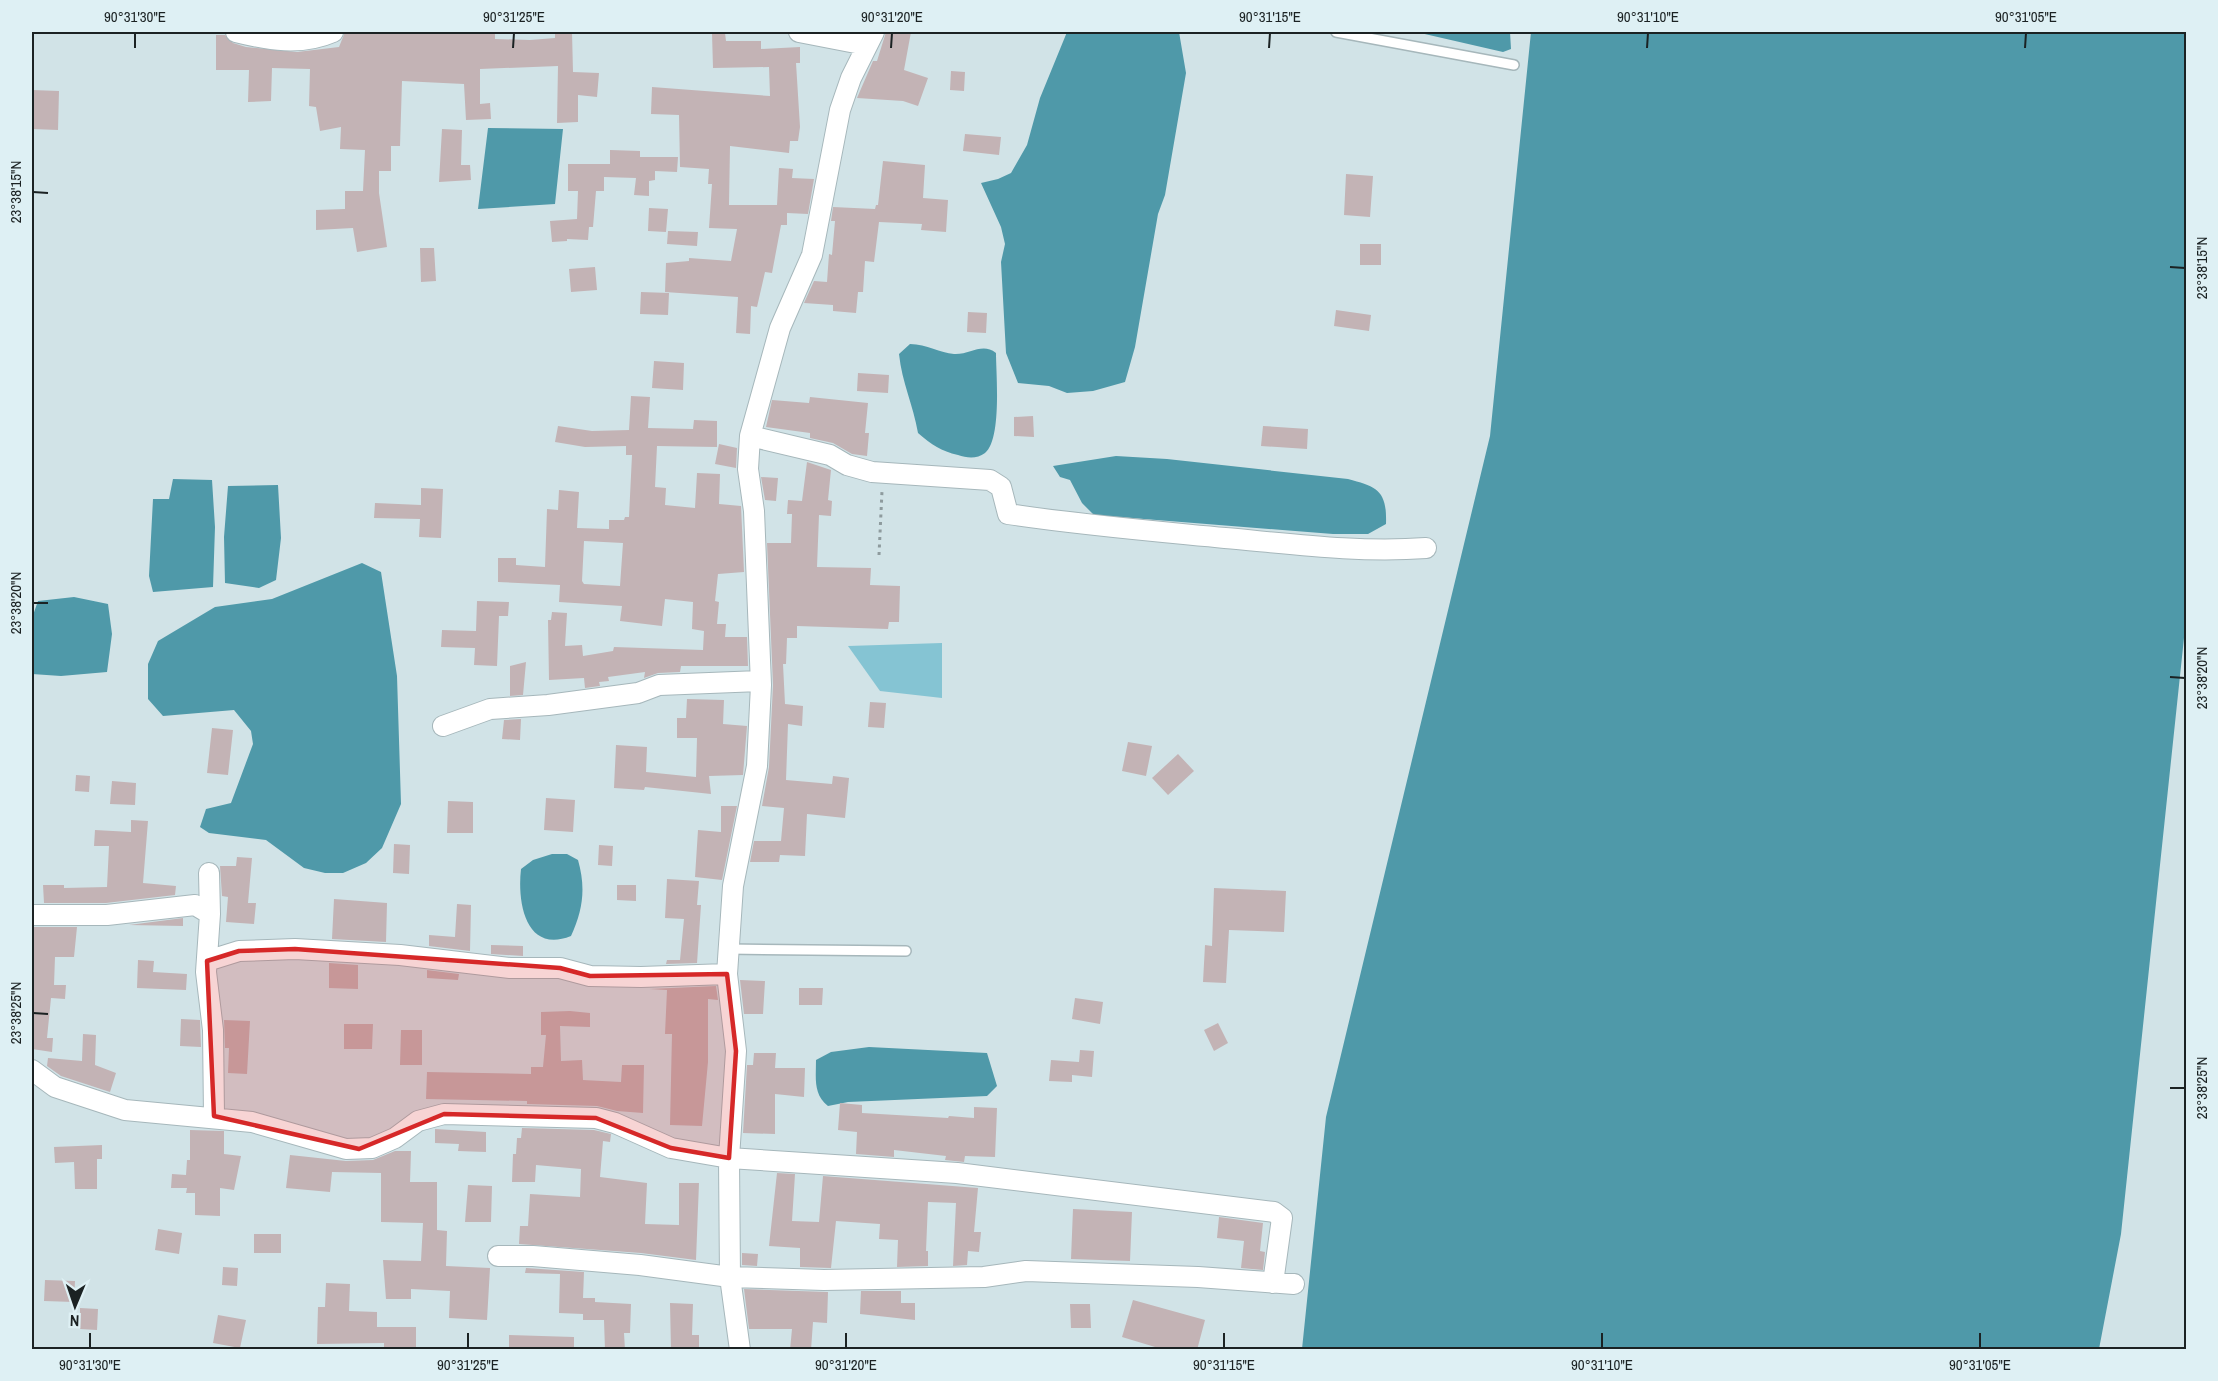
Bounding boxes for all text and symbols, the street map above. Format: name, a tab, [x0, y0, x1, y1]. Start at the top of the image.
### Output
text: 90°31'30"E	[104, 6, 166, 27]
text: 90°31'25"E	[483, 6, 545, 27]
text: 90°31'20"E	[861, 6, 923, 27]
text: 90°31'15"E	[1239, 6, 1301, 27]
text: 90°31'10"E	[1617, 6, 1679, 27]
text: 90°31'05"E	[1995, 6, 2057, 27]
text: 23°38'15"N	[5, 161, 26, 223]
text: 23°38'15"N	[2191, 237, 2212, 299]
text: 23°38'20"N	[5, 572, 26, 634]
text: 23°38'20"N	[2191, 647, 2212, 709]
text: 23°38'25"N	[5, 982, 26, 1044]
text: 23°38'25"N	[2191, 1057, 2212, 1119]
north arrow	[45, 1276, 105, 1336]
text: N	[69, 1310, 80, 1332]
text: 90°31'30"E	[59, 1354, 121, 1375]
text: 90°31'25"E	[437, 1354, 499, 1375]
text: 90°31'20"E	[815, 1354, 877, 1375]
text: 90°31'15"E	[1193, 1354, 1255, 1375]
text: 90°31'10"E	[1571, 1354, 1633, 1375]
text: 90°31'05"E	[1949, 1354, 2011, 1375]

